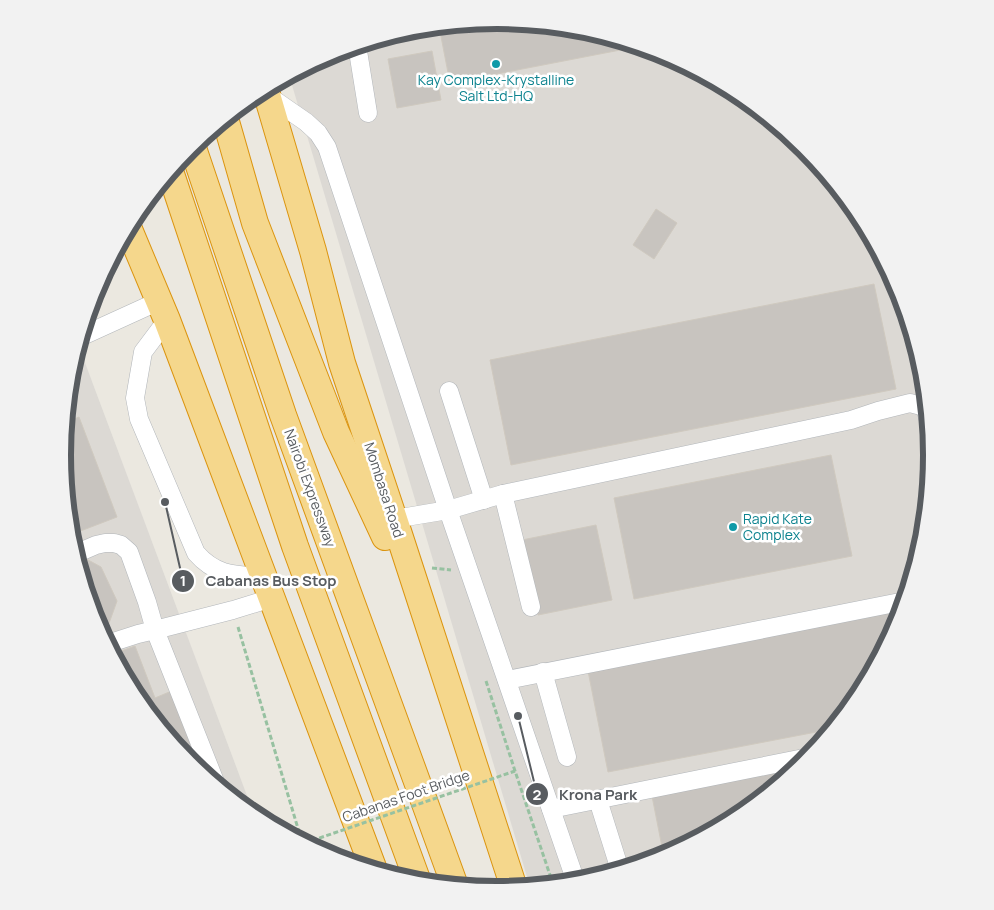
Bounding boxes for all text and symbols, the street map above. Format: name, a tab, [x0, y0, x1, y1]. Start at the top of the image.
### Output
marker: Kay Complex-Krystalline Salt Ltd-HQ	[490, 58, 502, 70]
place label: Kay Complex-Krystalline Salt Ltd-HQ	[418, 70, 574, 105]
street label: Nairobi Expressway	[280, 426, 341, 550]
street label: Mombasa Road	[360, 440, 409, 540]
place label: Rapid Kate Complex	[743, 509, 812, 544]
marker: Rapid Kate Complex	[727, 521, 739, 533]
callout: Cabanas Bus Stop	[171, 566, 347, 596]
text: 1	[180, 570, 186, 591]
text: Cabanas Bus Stop	[205, 570, 337, 591]
street label: Cabanas Foot Bridge	[340, 765, 472, 826]
callout: Krona Park	[524, 779, 647, 809]
text: 2	[533, 784, 542, 805]
text: Krona Park	[559, 784, 638, 805]

